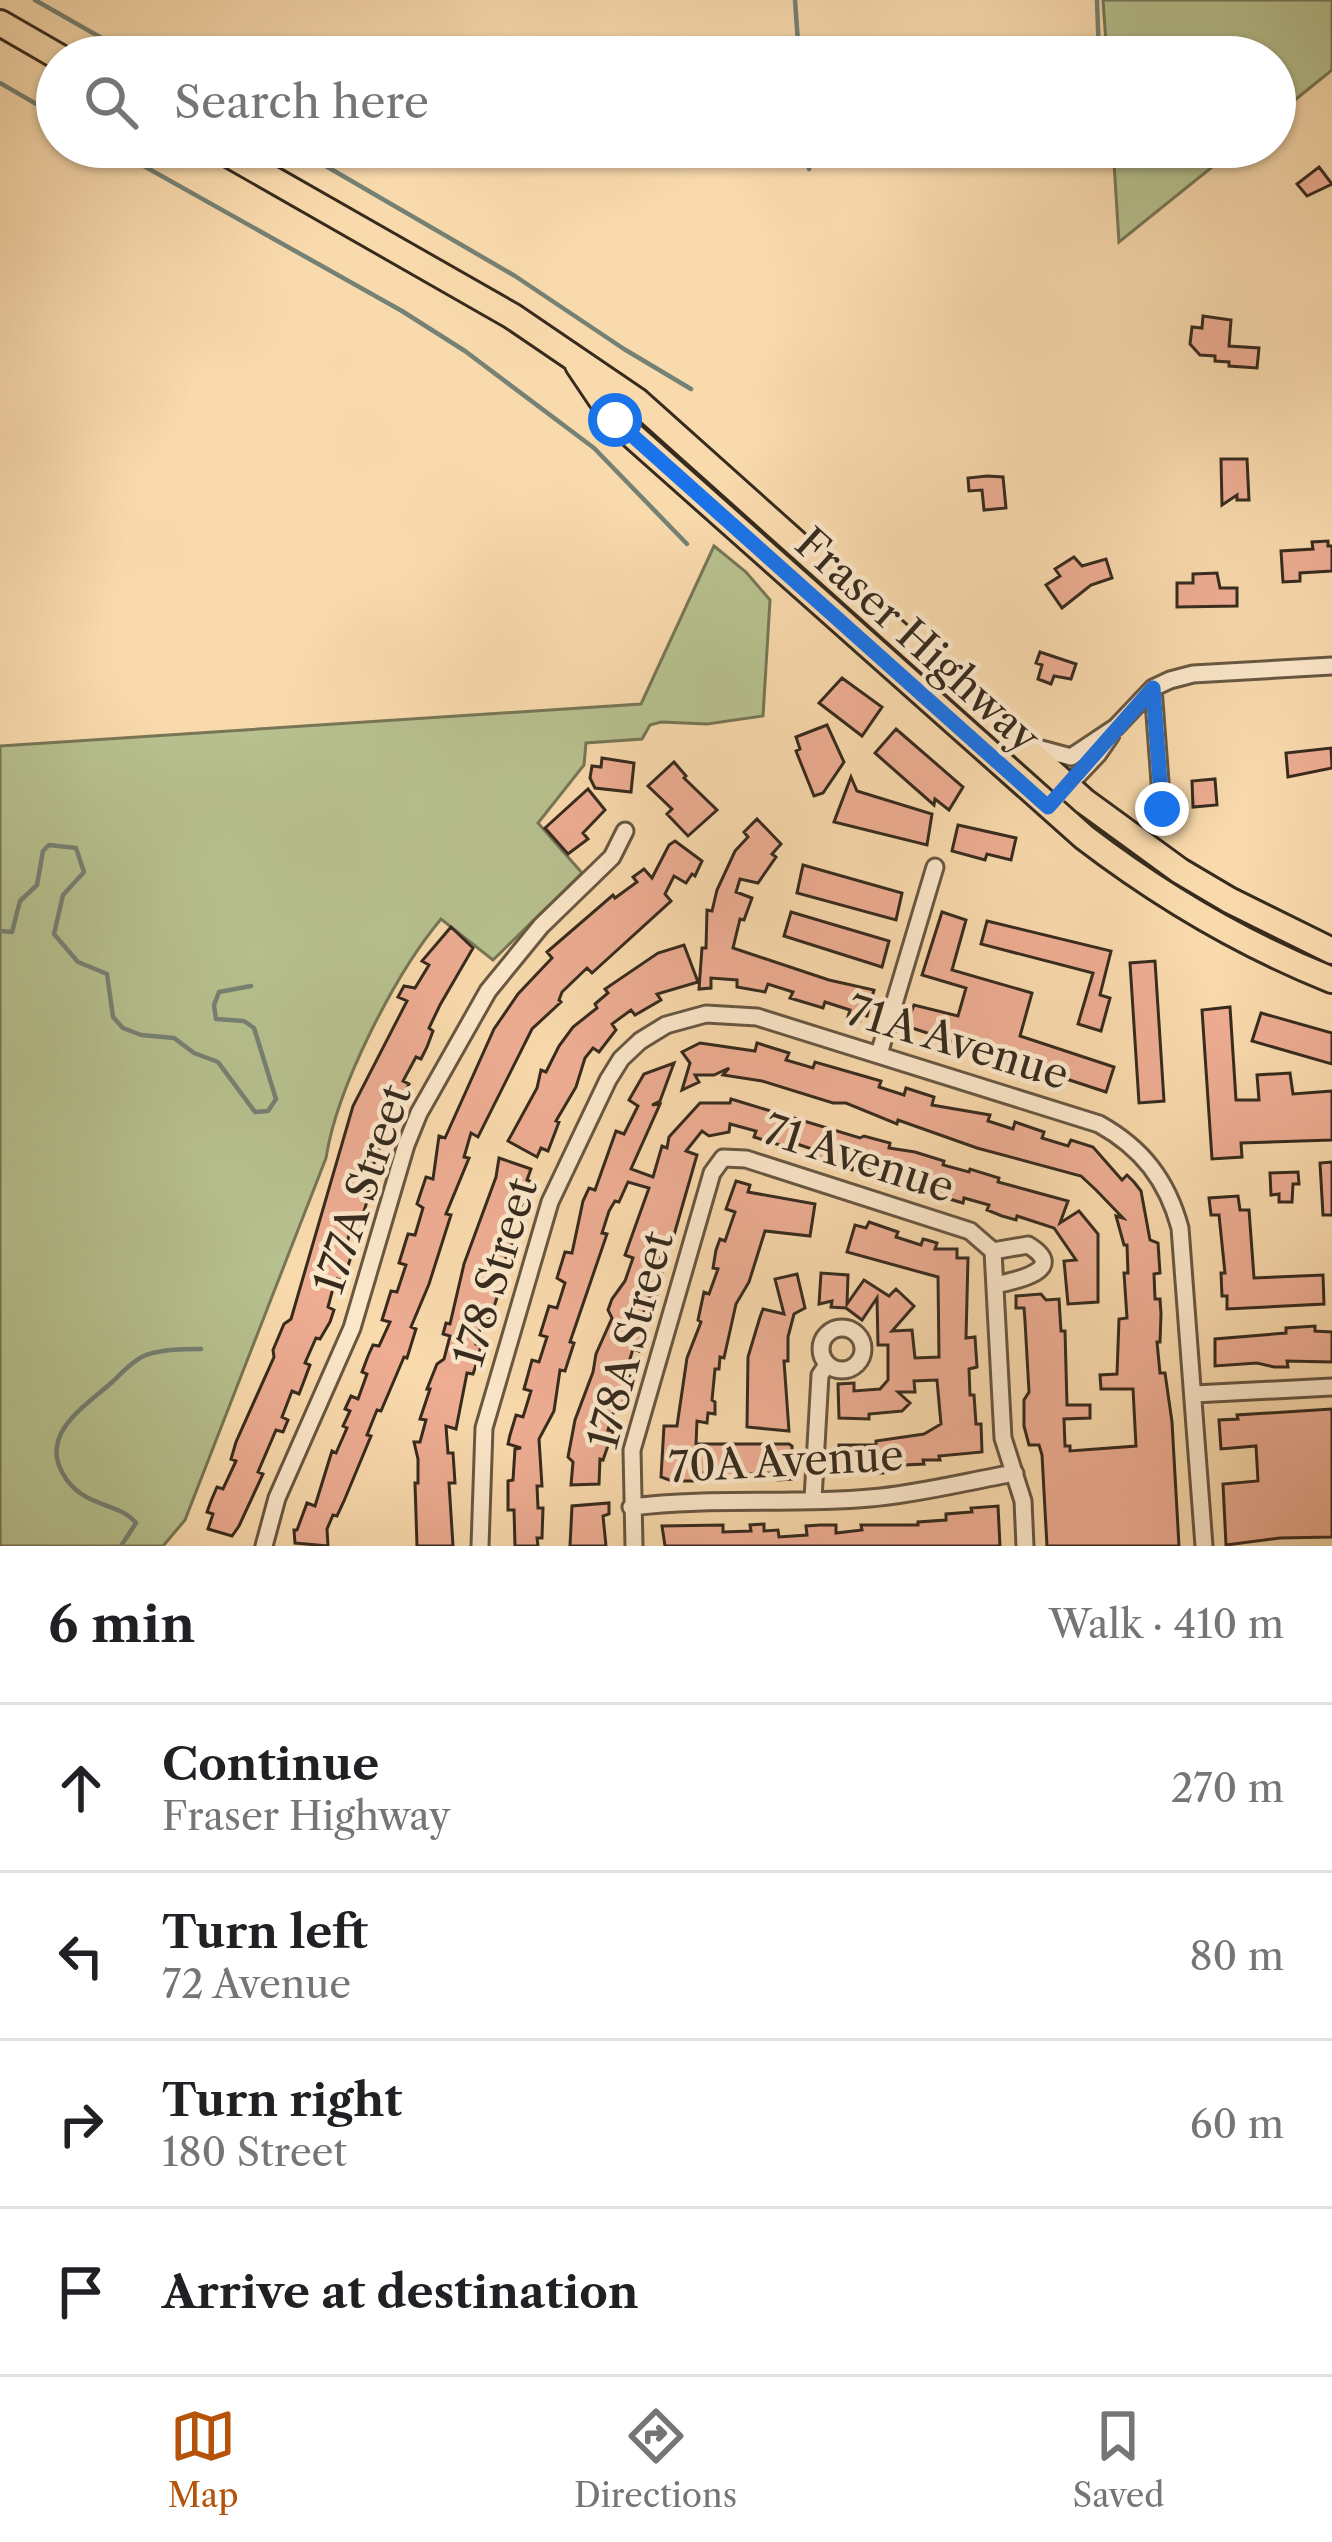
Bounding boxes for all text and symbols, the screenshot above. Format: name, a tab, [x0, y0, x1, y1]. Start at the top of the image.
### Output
search box	[36, 36, 1296, 168]
icon: search	[78, 69, 144, 135]
text: Search here	[174, 74, 429, 130]
route start	[588, 393, 642, 447]
street label: Fraser Highway	[785, 517, 1051, 764]
route end	[1135, 782, 1189, 836]
street label: 71A Avenue	[841, 984, 1075, 1100]
street label: 177A Street	[302, 1078, 422, 1300]
street label: 71 Avenue	[757, 1103, 961, 1213]
street label: 178 Street	[442, 1172, 548, 1372]
street label: 178A Street	[576, 1225, 684, 1454]
street label: 70A Avenue	[667, 1429, 905, 1493]
text: 6 min	[48, 1593, 195, 1655]
text: Walk · 410 m	[1049, 1600, 1284, 1648]
text: Continue	[162, 1736, 379, 1792]
icon: ahead	[48, 1755, 114, 1821]
text: 270 m	[1171, 1764, 1284, 1812]
text: Fraser Highway	[162, 1792, 451, 1840]
text: Turn left	[162, 1904, 368, 1960]
icon: left	[48, 1923, 114, 1989]
text: 80 m	[1189, 1932, 1284, 1980]
text: 72 Avenue	[162, 1960, 351, 2008]
text: Turn right	[162, 2072, 402, 2128]
icon: right	[48, 2091, 114, 2157]
text: 60 m	[1190, 2100, 1284, 2148]
text: 180 Street	[162, 2128, 347, 2176]
icon: arrive	[48, 2259, 114, 2325]
text: Arrive at destination	[162, 2264, 639, 2320]
tab: Map	[168, 2403, 239, 2516]
tab: Directions	[574, 2403, 737, 2516]
tab: Saved	[1073, 2403, 1164, 2516]

